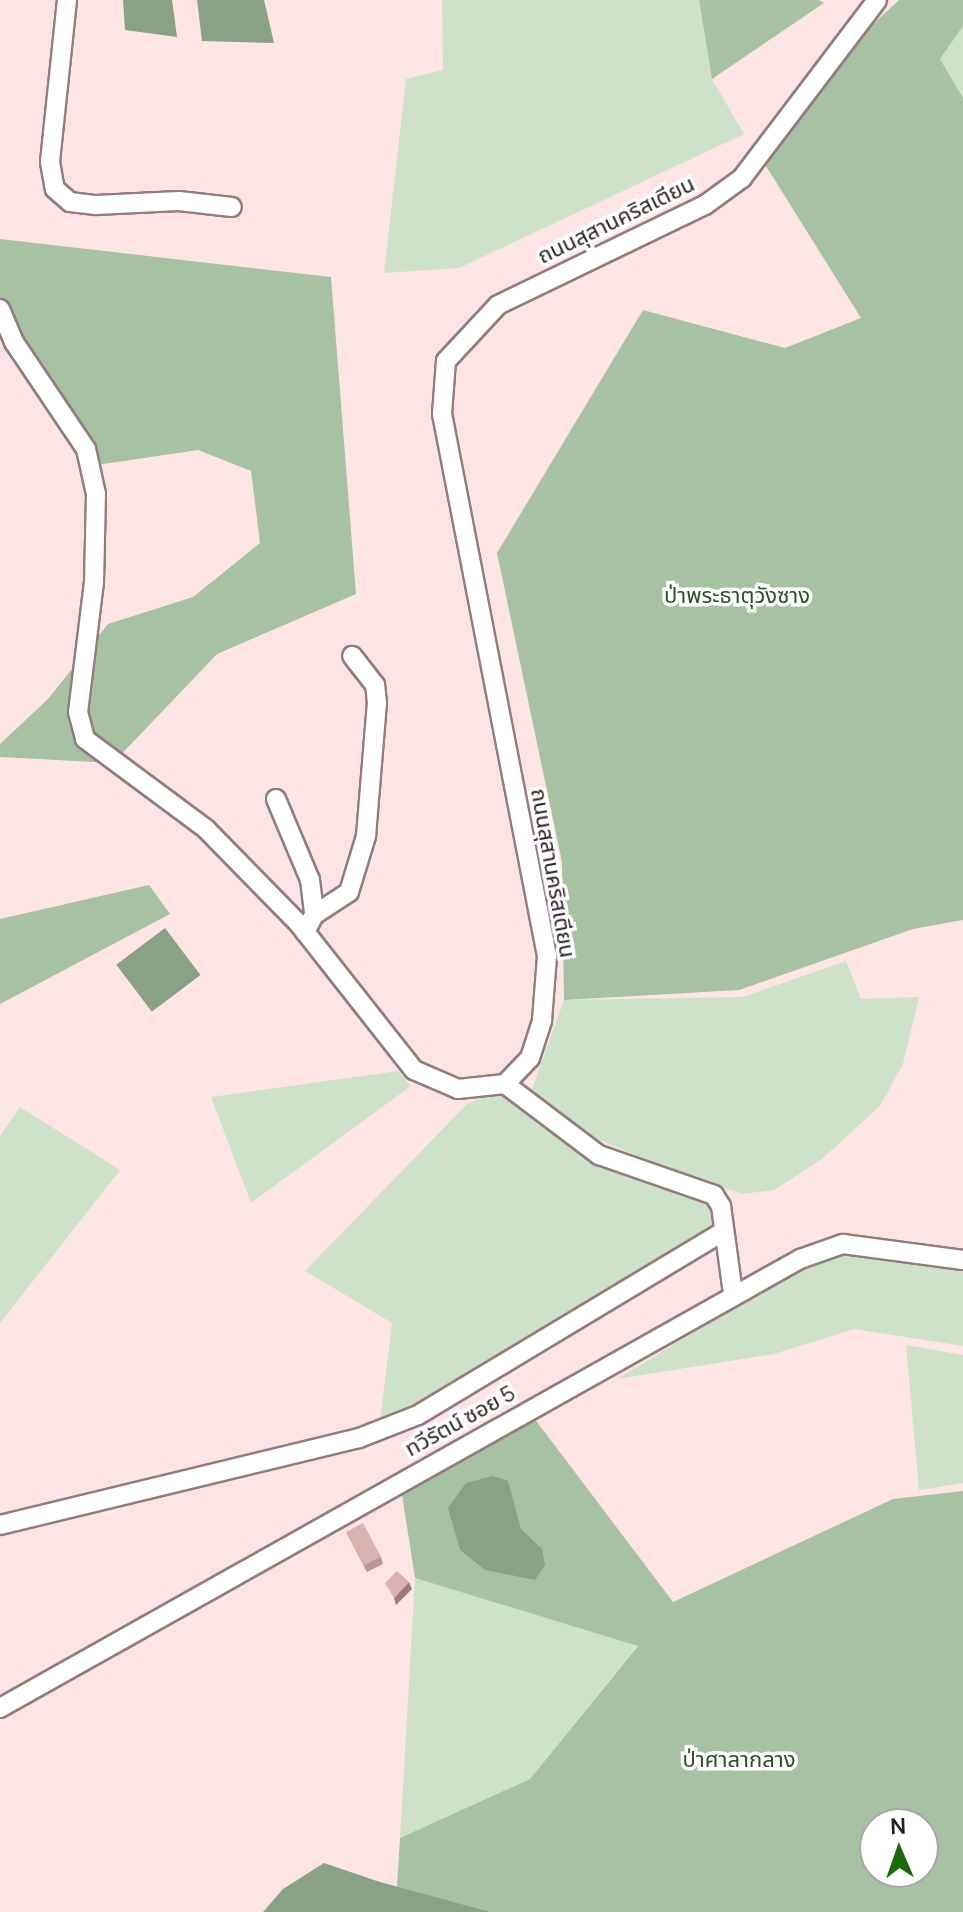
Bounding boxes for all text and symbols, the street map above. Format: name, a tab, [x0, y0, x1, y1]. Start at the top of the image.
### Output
street label: ถนนสุสานคริสเตียน	[533, 171, 699, 269]
park label: ป่าพระธาตุวังซาง	[664, 583, 810, 609]
street label: ถนนสุสานคริสเตียน	[525, 786, 581, 960]
street label: ทวีรัตน์ ซอย 5	[400, 1380, 520, 1462]
park label: ป่าศาลากลาง	[683, 1747, 795, 1773]
north arrow	[859, 1808, 939, 1888]
text: N	[890, 1811, 907, 1841]

